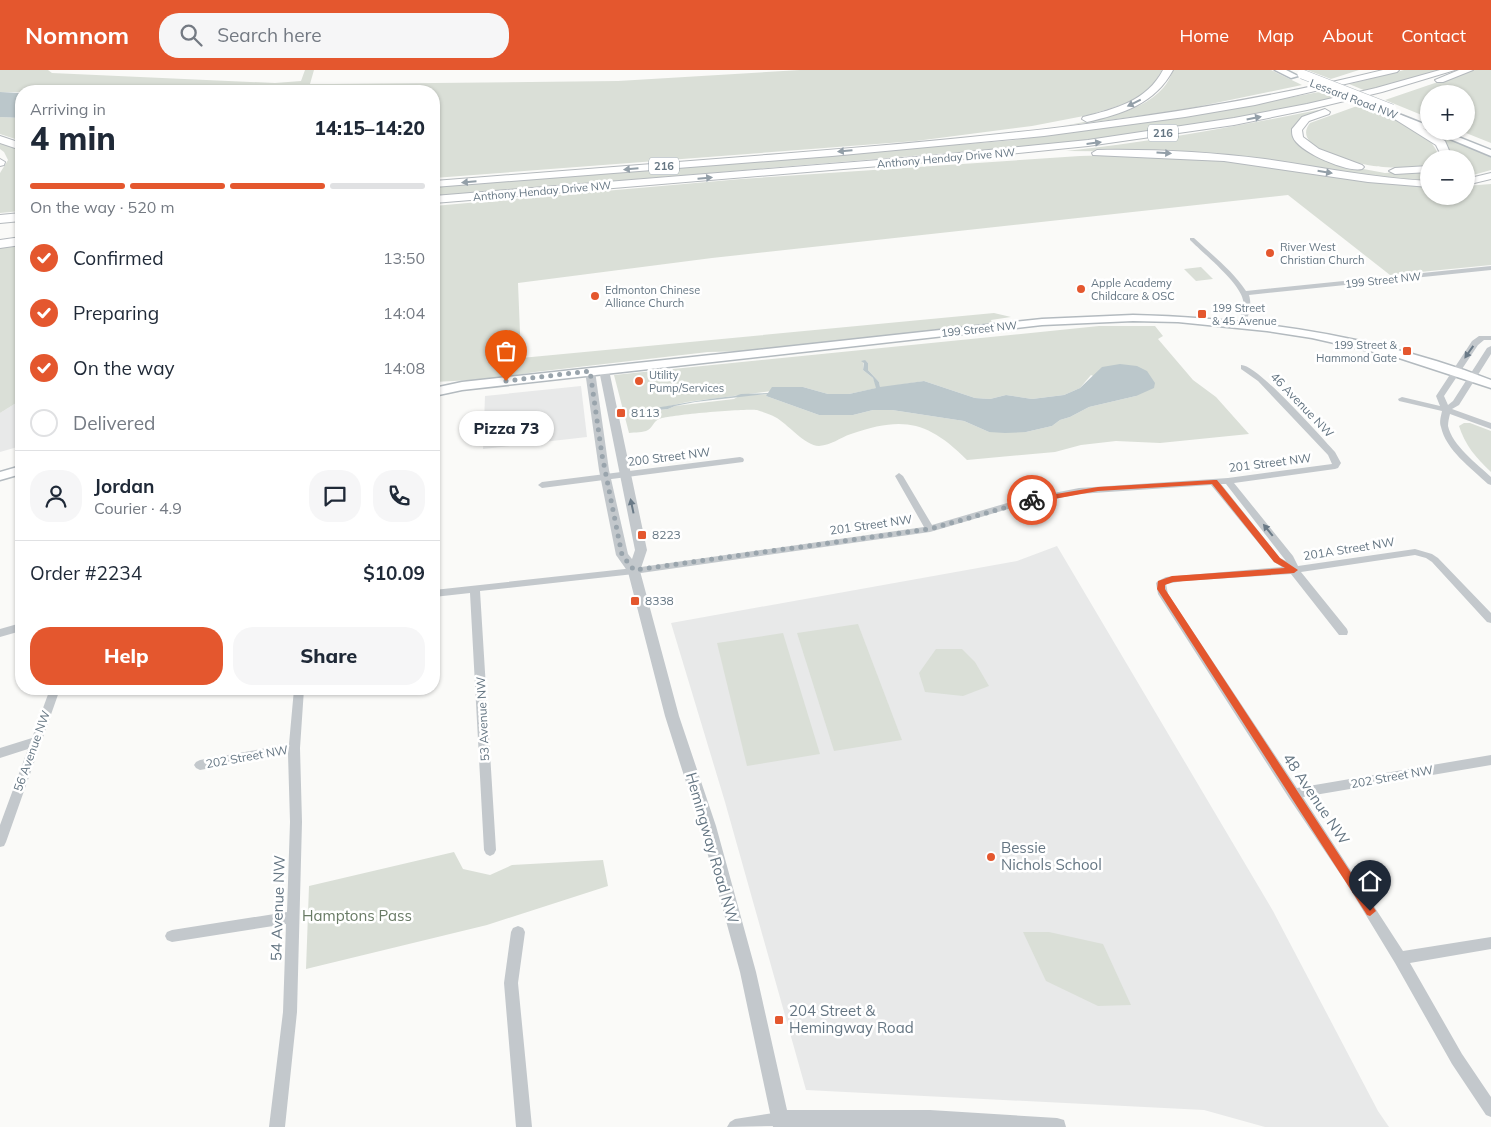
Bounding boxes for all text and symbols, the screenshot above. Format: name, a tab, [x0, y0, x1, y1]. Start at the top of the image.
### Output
search box	[159, 13, 509, 58]
text: Nomnom	[25, 20, 129, 50]
icon: search	[177, 21, 205, 49]
text: Search here	[217, 23, 322, 47]
text: Home	[1179, 24, 1229, 47]
text: Map	[1257, 24, 1294, 47]
text: About	[1322, 24, 1373, 47]
text: Contact	[1401, 24, 1466, 47]
street label: Lessard Road NW	[1308, 76, 1400, 122]
map controls	[1420, 85, 1475, 205]
button: +	[1420, 85, 1475, 140]
text: Arriving in	[30, 99, 106, 119]
one-way arrow	[1127, 99, 1141, 107]
one-way arrow	[1246, 114, 1262, 122]
text: 14:15–14:20	[314, 116, 425, 140]
text: 4 min	[30, 118, 116, 158]
road number: 216	[1148, 124, 1178, 142]
one-way arrow	[1086, 139, 1102, 147]
street label: Anthony Henday Drive NW	[876, 145, 1016, 171]
one-way arrow	[837, 148, 853, 156]
one-way arrow	[1156, 149, 1172, 157]
button: −	[1420, 150, 1475, 205]
road number: 216	[649, 158, 679, 174]
one-way arrow	[623, 165, 639, 173]
one-way arrow	[1318, 168, 1334, 176]
one-way arrow	[697, 173, 713, 181]
one-way arrow	[461, 178, 477, 186]
street label: Anthony Henday Drive NW	[472, 178, 612, 204]
text: On the way · 520 m	[30, 197, 175, 217]
place label: River West Christian Church	[1280, 240, 1365, 267]
icon: check	[30, 244, 58, 272]
text: Confirmed	[73, 246, 164, 270]
marker: River West Christian Church	[1264, 247, 1276, 259]
text: 13:50	[383, 248, 425, 268]
street label: 199 Street NW	[1344, 269, 1422, 291]
place label: Apple Academy Childcare & OSC	[1091, 276, 1175, 303]
place label: Edmonton Chinese Alliance Church	[605, 283, 700, 310]
marker: Apple Academy Childcare & OSC	[1075, 283, 1087, 295]
marker: Edmonton Chinese Alliance Church	[589, 290, 601, 302]
icon: check	[30, 299, 58, 327]
text: Preparing	[73, 301, 159, 325]
place label: 199 Street & 45 Avenue	[1212, 301, 1277, 328]
text: 14:04	[383, 303, 425, 323]
marker: 199 Street & 45 Avenue	[1196, 308, 1208, 320]
street label: 199 Street NW	[940, 318, 1018, 340]
pin	[485, 330, 527, 381]
icon: bag	[492, 337, 520, 365]
place label: 199 Street & Hammond Gate	[1316, 338, 1398, 365]
marker: 199 Street & Hammond Gate	[1401, 345, 1413, 357]
one-way arrow	[1464, 345, 1474, 358]
icon: check	[30, 354, 58, 382]
text: On the way	[73, 356, 175, 380]
text: 14:08	[383, 358, 425, 378]
place label: Utility Pump/Services	[649, 368, 724, 395]
street label: 46 Avenue NW	[1268, 369, 1337, 440]
marker: Utility Pump/Services	[633, 375, 645, 387]
place label: 8113	[631, 405, 660, 420]
marker: 8113	[615, 407, 627, 419]
text: Delivered	[73, 411, 155, 435]
callout: Pizza 73	[458, 411, 554, 446]
text: Pizza 73	[474, 418, 539, 438]
street label: 200 Street NW	[627, 444, 711, 469]
street label: 201 Street NW	[1228, 450, 1312, 475]
button: person	[30, 470, 82, 522]
button: chat	[309, 470, 361, 522]
button: phone	[373, 470, 425, 522]
text: Jordan	[94, 474, 154, 498]
courier	[1007, 475, 1057, 525]
icon: bike	[1018, 486, 1046, 514]
text: Courier · 4.9	[94, 498, 182, 518]
one-way arrow	[628, 499, 636, 514]
street label: 201 Street NW	[829, 511, 913, 538]
one-way arrow	[1262, 524, 1273, 537]
place label: 8223	[652, 527, 681, 542]
marker: 8223	[636, 529, 648, 541]
street label: 201A Street NW	[1302, 534, 1396, 563]
text: Order #2234	[30, 561, 142, 585]
text: $10.09	[363, 561, 425, 585]
place label: 8338	[645, 593, 674, 608]
marker: 8338	[629, 595, 641, 607]
button: Help	[30, 627, 223, 685]
button: Share	[233, 627, 425, 685]
street label: 53 Avenue NW	[473, 676, 492, 762]
street label: 56 Avenue NW	[10, 708, 53, 793]
street label: 202 Street NW	[205, 742, 289, 771]
street label: 48 Avenue NW	[1279, 749, 1354, 848]
street label: 202 Street NW	[1350, 762, 1434, 791]
street label: Hemingway Road NW	[682, 770, 743, 926]
place label: Bessie Nichols School	[1001, 838, 1102, 874]
marker: Bessie Nichols School	[985, 851, 997, 863]
street label: 54 Avenue NW	[266, 854, 289, 961]
pin	[1349, 860, 1391, 911]
icon: home	[1356, 867, 1384, 895]
park label: Hamptons Pass	[302, 906, 412, 925]
place label: 204 Street & Hemingway Road	[789, 1001, 914, 1037]
marker: 204 Street & Hemingway Road	[773, 1014, 785, 1026]

